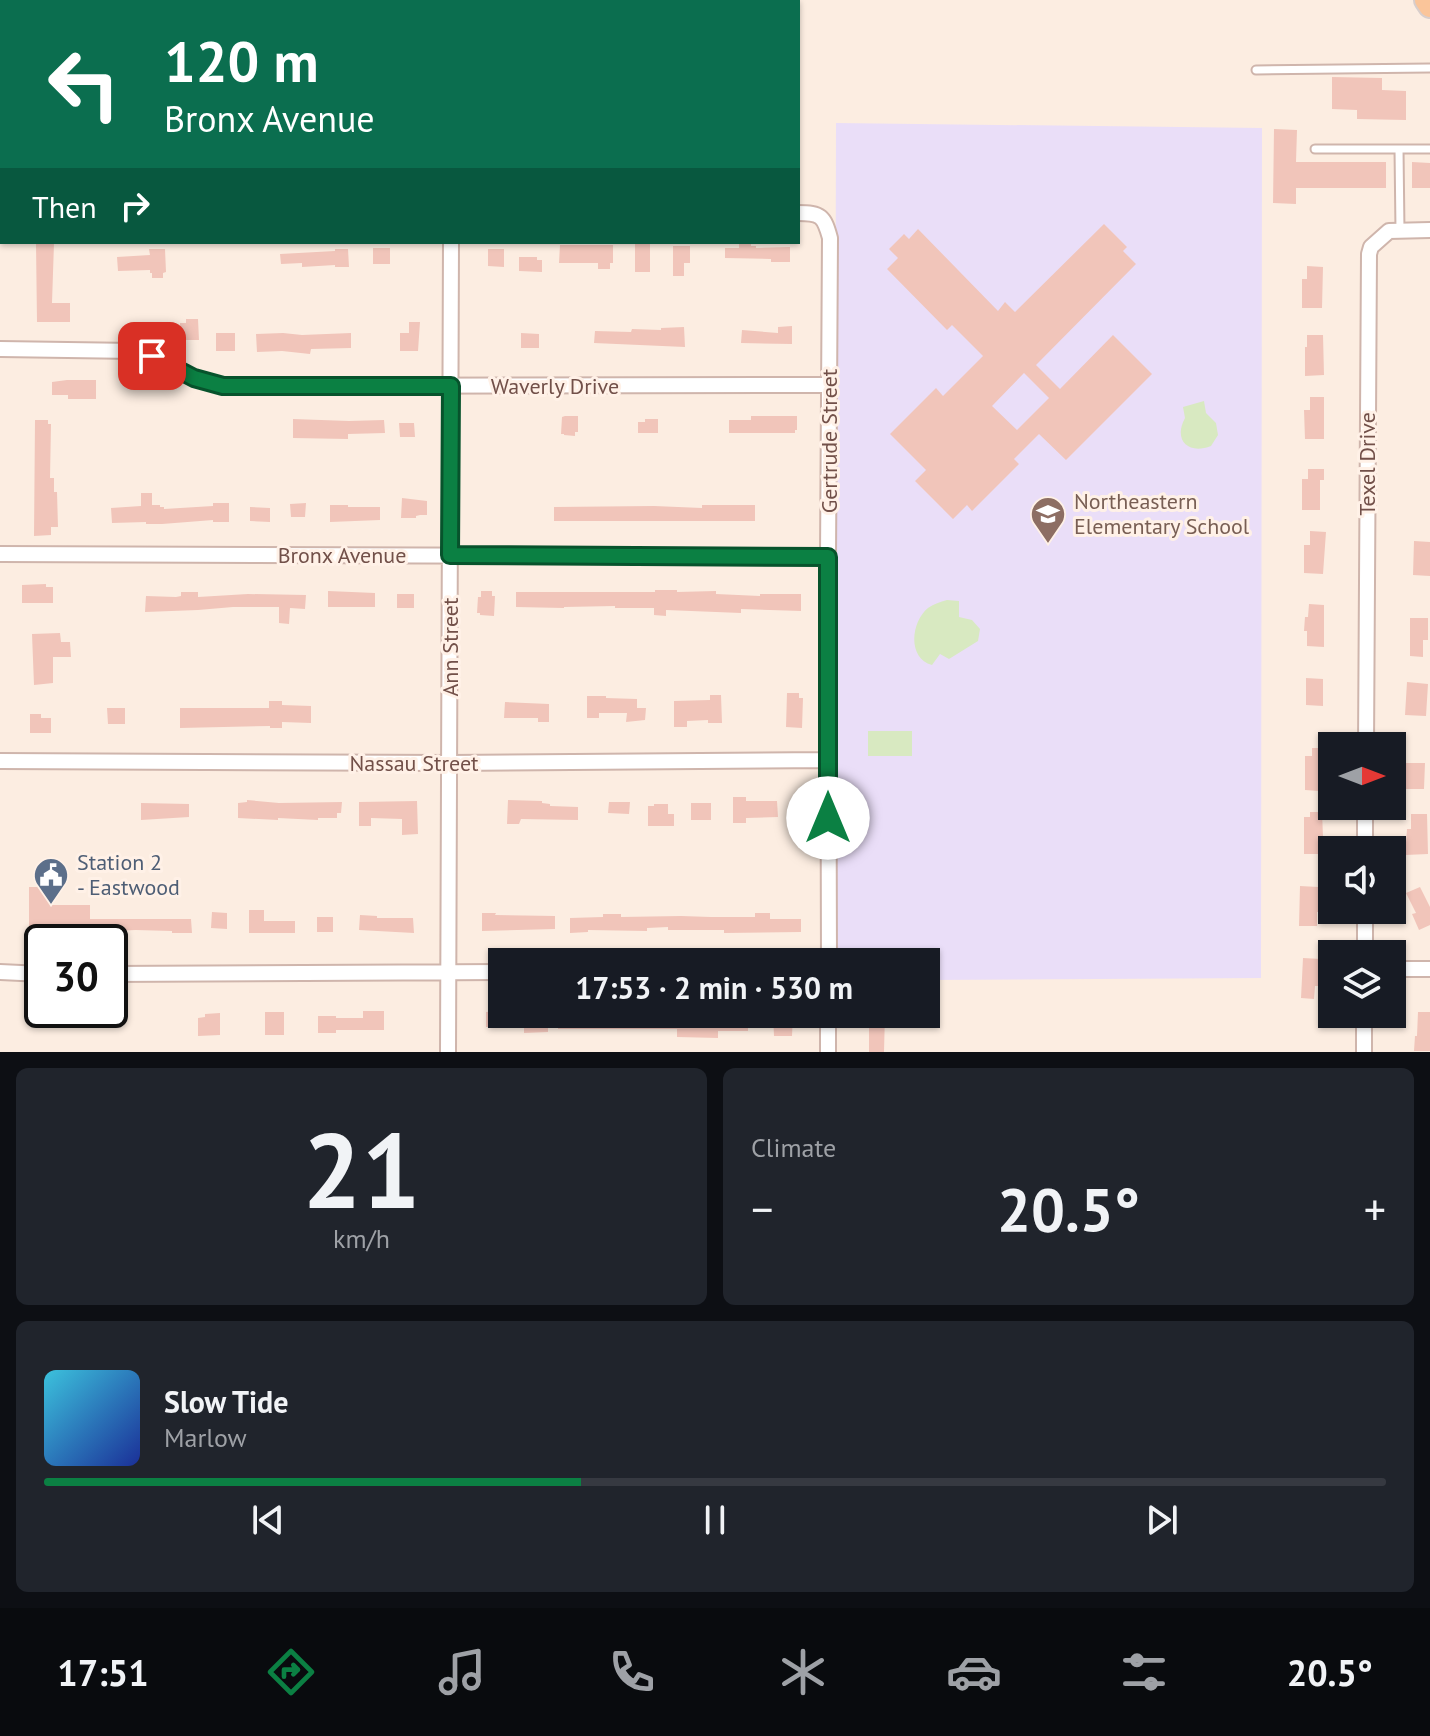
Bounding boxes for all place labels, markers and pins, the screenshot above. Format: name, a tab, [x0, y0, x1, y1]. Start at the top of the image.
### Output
pin	[118, 322, 186, 390]
place label: Northeastern Elementary School	[1074, 487, 1250, 540]
school or university icon: Northeastern Elementary School	[1029, 495, 1067, 545]
place label: Station 2 - Eastwood	[77, 848, 180, 901]
public building icon: Station 2 - Eastwood	[32, 856, 70, 906]

